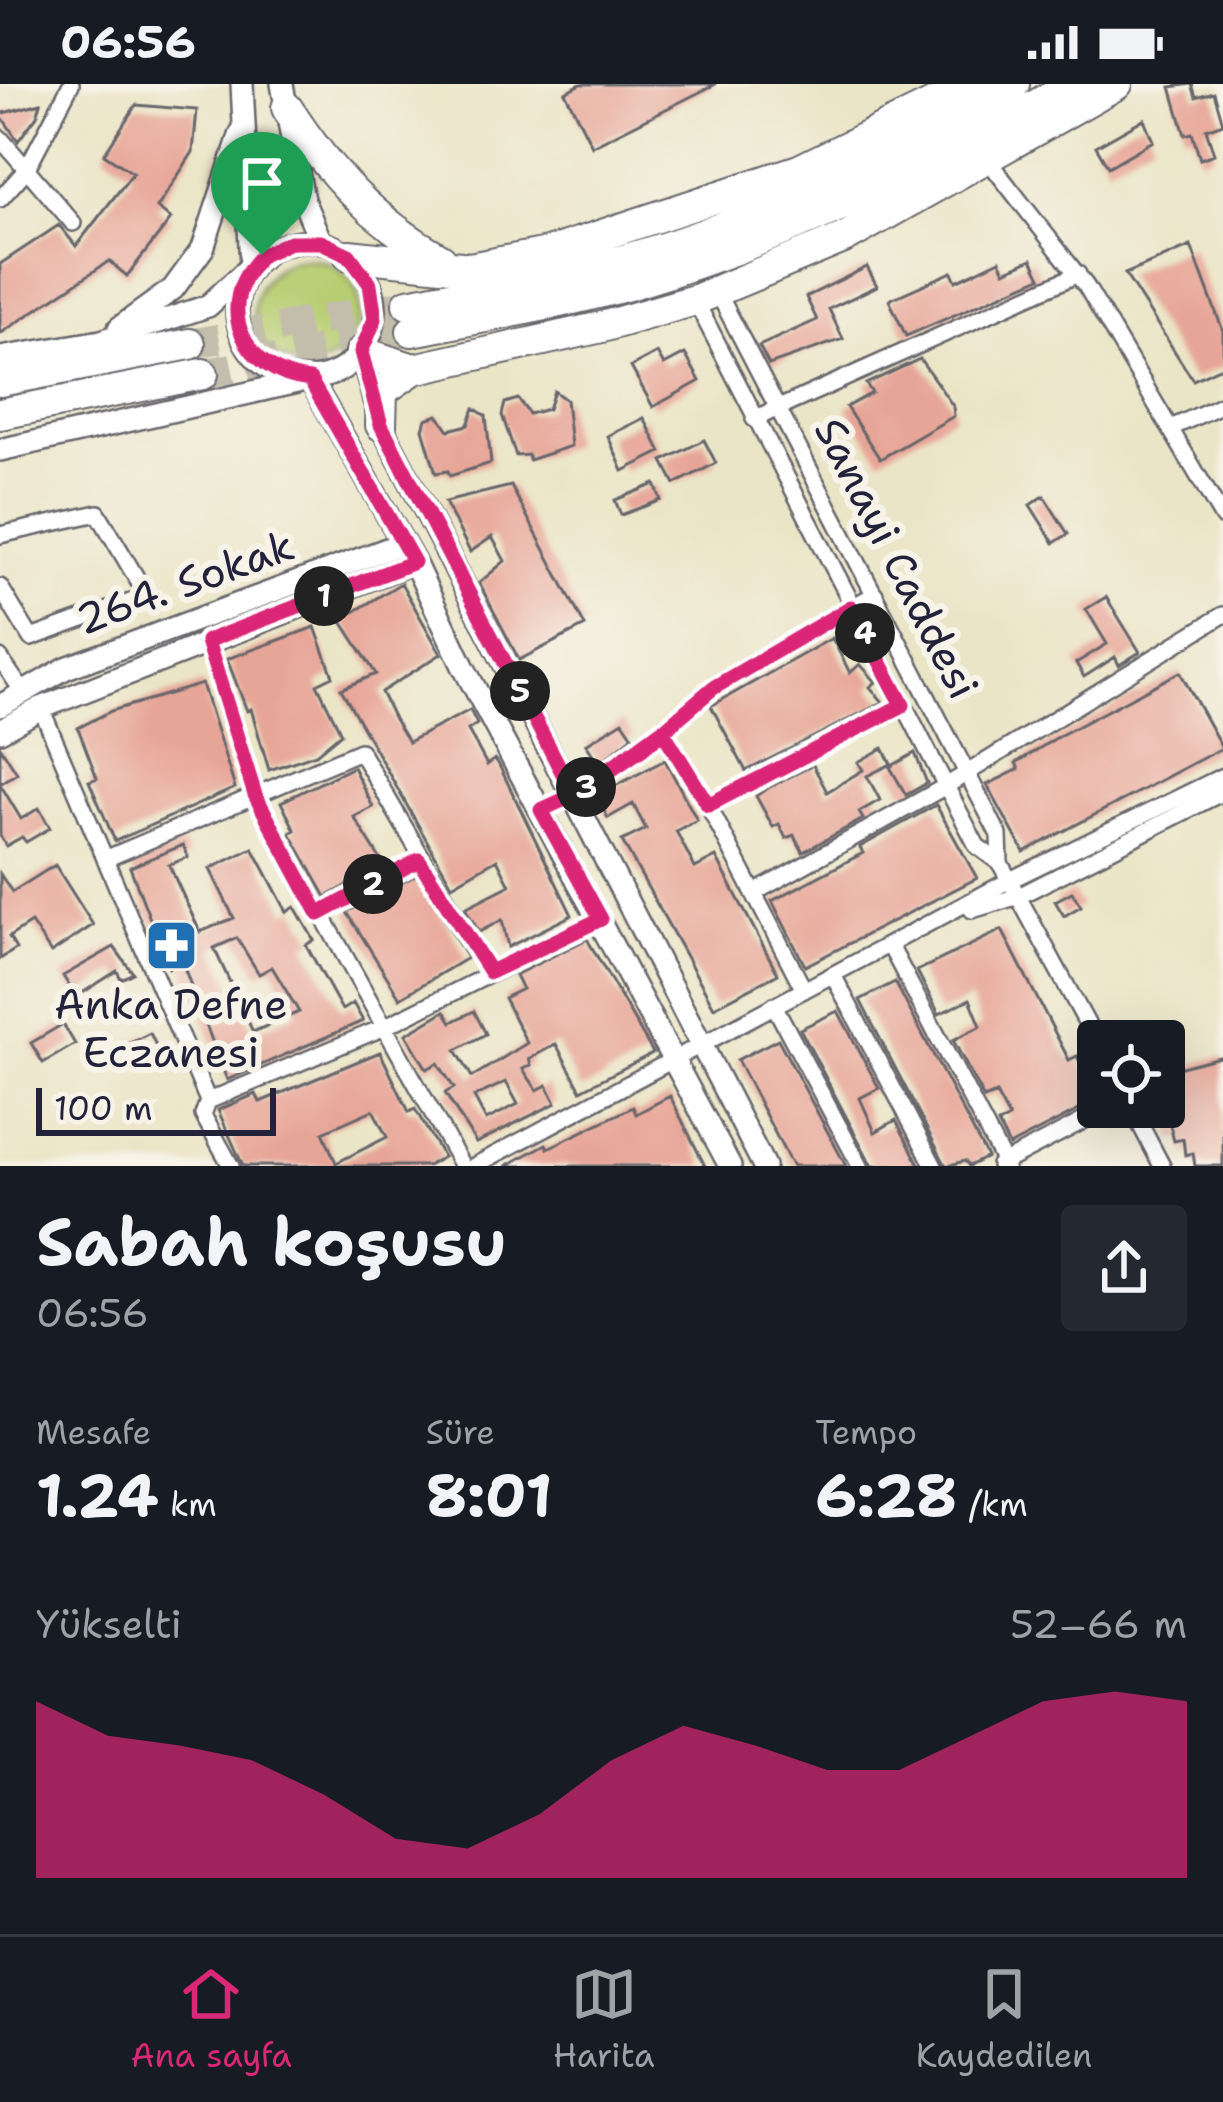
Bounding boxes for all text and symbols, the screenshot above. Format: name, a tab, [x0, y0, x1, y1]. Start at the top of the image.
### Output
text: 06:56	[60, 12, 196, 72]
pin	[211, 132, 313, 255]
icon: arrive	[229, 150, 295, 216]
street label: Sanayi Caddesi	[802, 408, 992, 708]
street label: 264. Sokak	[68, 517, 302, 647]
pin: 1	[294, 566, 354, 626]
text: 1	[316, 573, 332, 618]
pin: 4	[835, 603, 895, 663]
text: 4	[853, 610, 877, 655]
pin: 5	[490, 661, 550, 721]
text: 5	[510, 668, 530, 713]
pin: 3	[556, 757, 616, 817]
text: 3	[574, 764, 598, 809]
pin: 2	[343, 854, 403, 914]
text: 2	[361, 861, 385, 906]
pharmacy icon: Anka Defne Eczanesi	[143, 917, 199, 973]
place label: Anka Defne Eczanesi	[54, 976, 288, 1080]
map controls	[1077, 1020, 1185, 1128]
button: locate	[1077, 1020, 1185, 1128]
scale bar	[36, 1082, 276, 1135]
text: 100 m	[54, 1086, 153, 1131]
text: Sabah koşusu	[36, 1198, 507, 1286]
button: share	[1061, 1205, 1187, 1331]
text: 06:56	[36, 1287, 149, 1339]
text: Mesafe	[36, 1410, 151, 1455]
text: Süre	[426, 1410, 495, 1455]
text: Tempo	[815, 1410, 917, 1455]
text: 1.24	[36, 1455, 159, 1535]
text: 8:01	[426, 1455, 553, 1535]
text: 6:28	[815, 1455, 958, 1535]
text: km	[159, 1482, 217, 1527]
text: /km	[958, 1482, 1028, 1527]
text: Yükselti	[36, 1598, 182, 1650]
text: 52–66 m	[1010, 1598, 1187, 1650]
tab: Ana sayfa	[131, 1961, 292, 2078]
tab: Harita	[553, 1961, 654, 2078]
tab: Kaydedilen	[916, 1961, 1092, 2078]

